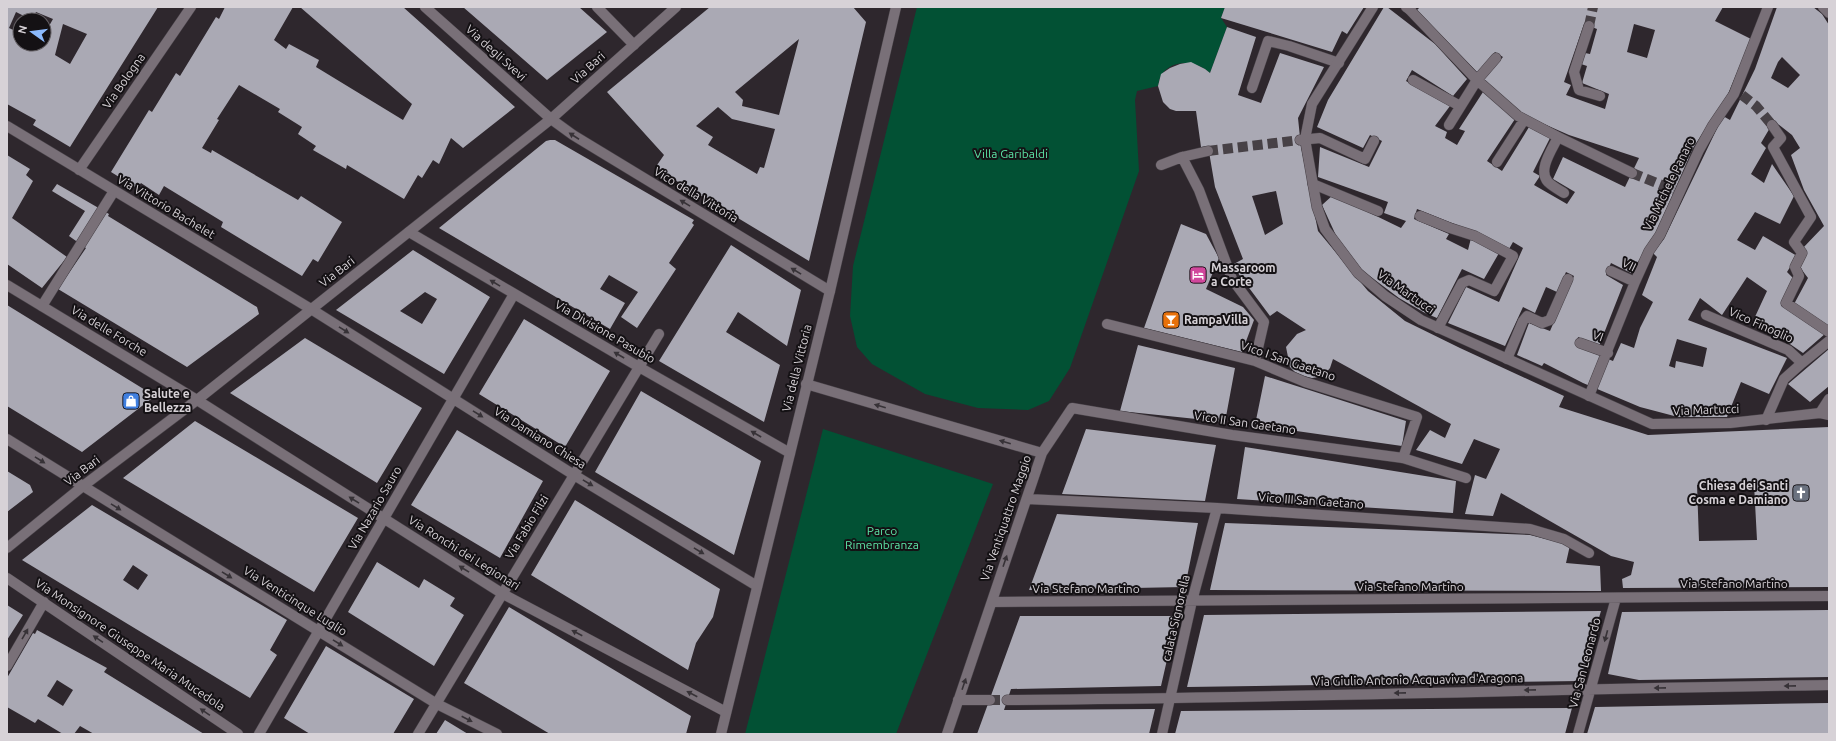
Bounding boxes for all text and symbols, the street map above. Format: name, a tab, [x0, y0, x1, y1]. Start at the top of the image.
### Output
north arrow	[12, 12, 52, 52]
street label: Via degli Svevi	[464, 22, 529, 83]
text: N	[15, 24, 29, 35]
street label: Via Bari	[568, 49, 607, 86]
street label: Via Bologna	[100, 51, 147, 111]
one-way arrow	[569, 132, 579, 140]
street label: Via Michele Panaro	[1640, 135, 1697, 233]
park label: Villa Garibaldi	[974, 147, 1048, 160]
street label: Vico della Vittoria	[652, 164, 741, 225]
street label: Via Vittorio Bachelet	[115, 172, 218, 241]
one-way arrow	[679, 200, 691, 207]
street label: Via Bari	[316, 254, 357, 289]
street label: VII	[1620, 256, 1638, 273]
place label: Massaroom a Corte	[1211, 261, 1276, 288]
hotel icon: Massaroom a Corte	[1188, 265, 1208, 285]
one-way arrow	[791, 267, 801, 275]
street label: Via Martucci	[1375, 267, 1437, 316]
one-way arrow	[489, 279, 501, 286]
street label: Via Divisione Pasubio	[553, 298, 658, 366]
street label: Via delle Forche	[69, 303, 149, 358]
street label: Vico Finoglio	[1727, 305, 1796, 345]
bar icon: RampaVilla	[1161, 310, 1181, 330]
place label: RampaVilla	[1184, 313, 1248, 326]
street label: Via della Vittoria	[779, 323, 814, 413]
one-way arrow	[338, 327, 350, 334]
street label: VI	[1591, 328, 1605, 343]
street label: Vico I San Gaetano	[1239, 338, 1337, 383]
one-way arrow	[613, 352, 625, 359]
place label: Salute e Bellezza	[144, 387, 191, 414]
shop icon: Salute e Bellezza	[121, 391, 141, 411]
street label: Via Martucci	[1672, 402, 1740, 417]
one-way arrow	[874, 403, 886, 409]
street label: Via Damiano Chiesa	[492, 404, 589, 471]
street label: Vico II San Gaetano	[1193, 409, 1297, 436]
one-way arrow	[472, 411, 484, 418]
one-way arrow	[750, 431, 762, 438]
one-way arrow	[999, 439, 1011, 445]
street label: Via Bari	[61, 453, 102, 488]
street label: Via Ventiquattro Maggio	[978, 453, 1033, 582]
one-way arrow	[34, 456, 46, 463]
street label: Via Nazario Sauro	[345, 464, 404, 552]
place label: Chiesa dei Santi Cosma e Damiano	[1688, 479, 1788, 506]
one-way arrow	[582, 480, 594, 487]
church icon: Chiesa dei Santi Cosma e Damiano	[1791, 483, 1811, 503]
street label: Vico III San Gaetano	[1258, 490, 1364, 511]
street label: Via Fabio Filzi	[502, 492, 551, 561]
one-way arrow	[348, 496, 360, 503]
one-way arrow	[110, 503, 122, 510]
street label: Via Ronchi dei Legionari	[406, 513, 522, 592]
park label: Parco Rimembranza	[845, 524, 919, 551]
one-way arrow	[693, 547, 705, 554]
one-way arrow	[1003, 554, 1009, 566]
street label: Via Venticinque Luglio	[241, 563, 349, 638]
one-way arrow	[458, 566, 470, 573]
one-way arrow	[221, 571, 233, 578]
street label: calata Signorella	[1159, 573, 1192, 662]
street label: Via Monsignore Giuseppe Maria Mucedola	[33, 576, 227, 713]
street label: Via Stefano Martino	[1680, 577, 1788, 590]
street label: Via Stefano Martino	[1356, 580, 1464, 593]
street label: Via Stefano Martino	[1032, 582, 1140, 595]
street label: Via San Leonardo	[1566, 616, 1603, 710]
one-way arrow	[22, 629, 29, 640]
one-way arrow	[571, 630, 583, 636]
one-way arrow	[1603, 630, 1609, 642]
one-way arrow	[93, 635, 103, 643]
one-way arrow	[332, 639, 344, 646]
street label: Via Giulio Antonio Acquaviva d'Aragona	[1313, 671, 1523, 688]
one-way arrow	[961, 677, 967, 689]
one-way arrow	[1783, 683, 1796, 689]
one-way arrow	[1653, 685, 1666, 691]
one-way arrow	[1523, 687, 1536, 693]
one-way arrow	[1393, 690, 1406, 696]
one-way arrow	[686, 691, 698, 697]
one-way arrow	[200, 708, 211, 716]
one-way arrow	[461, 716, 473, 722]

